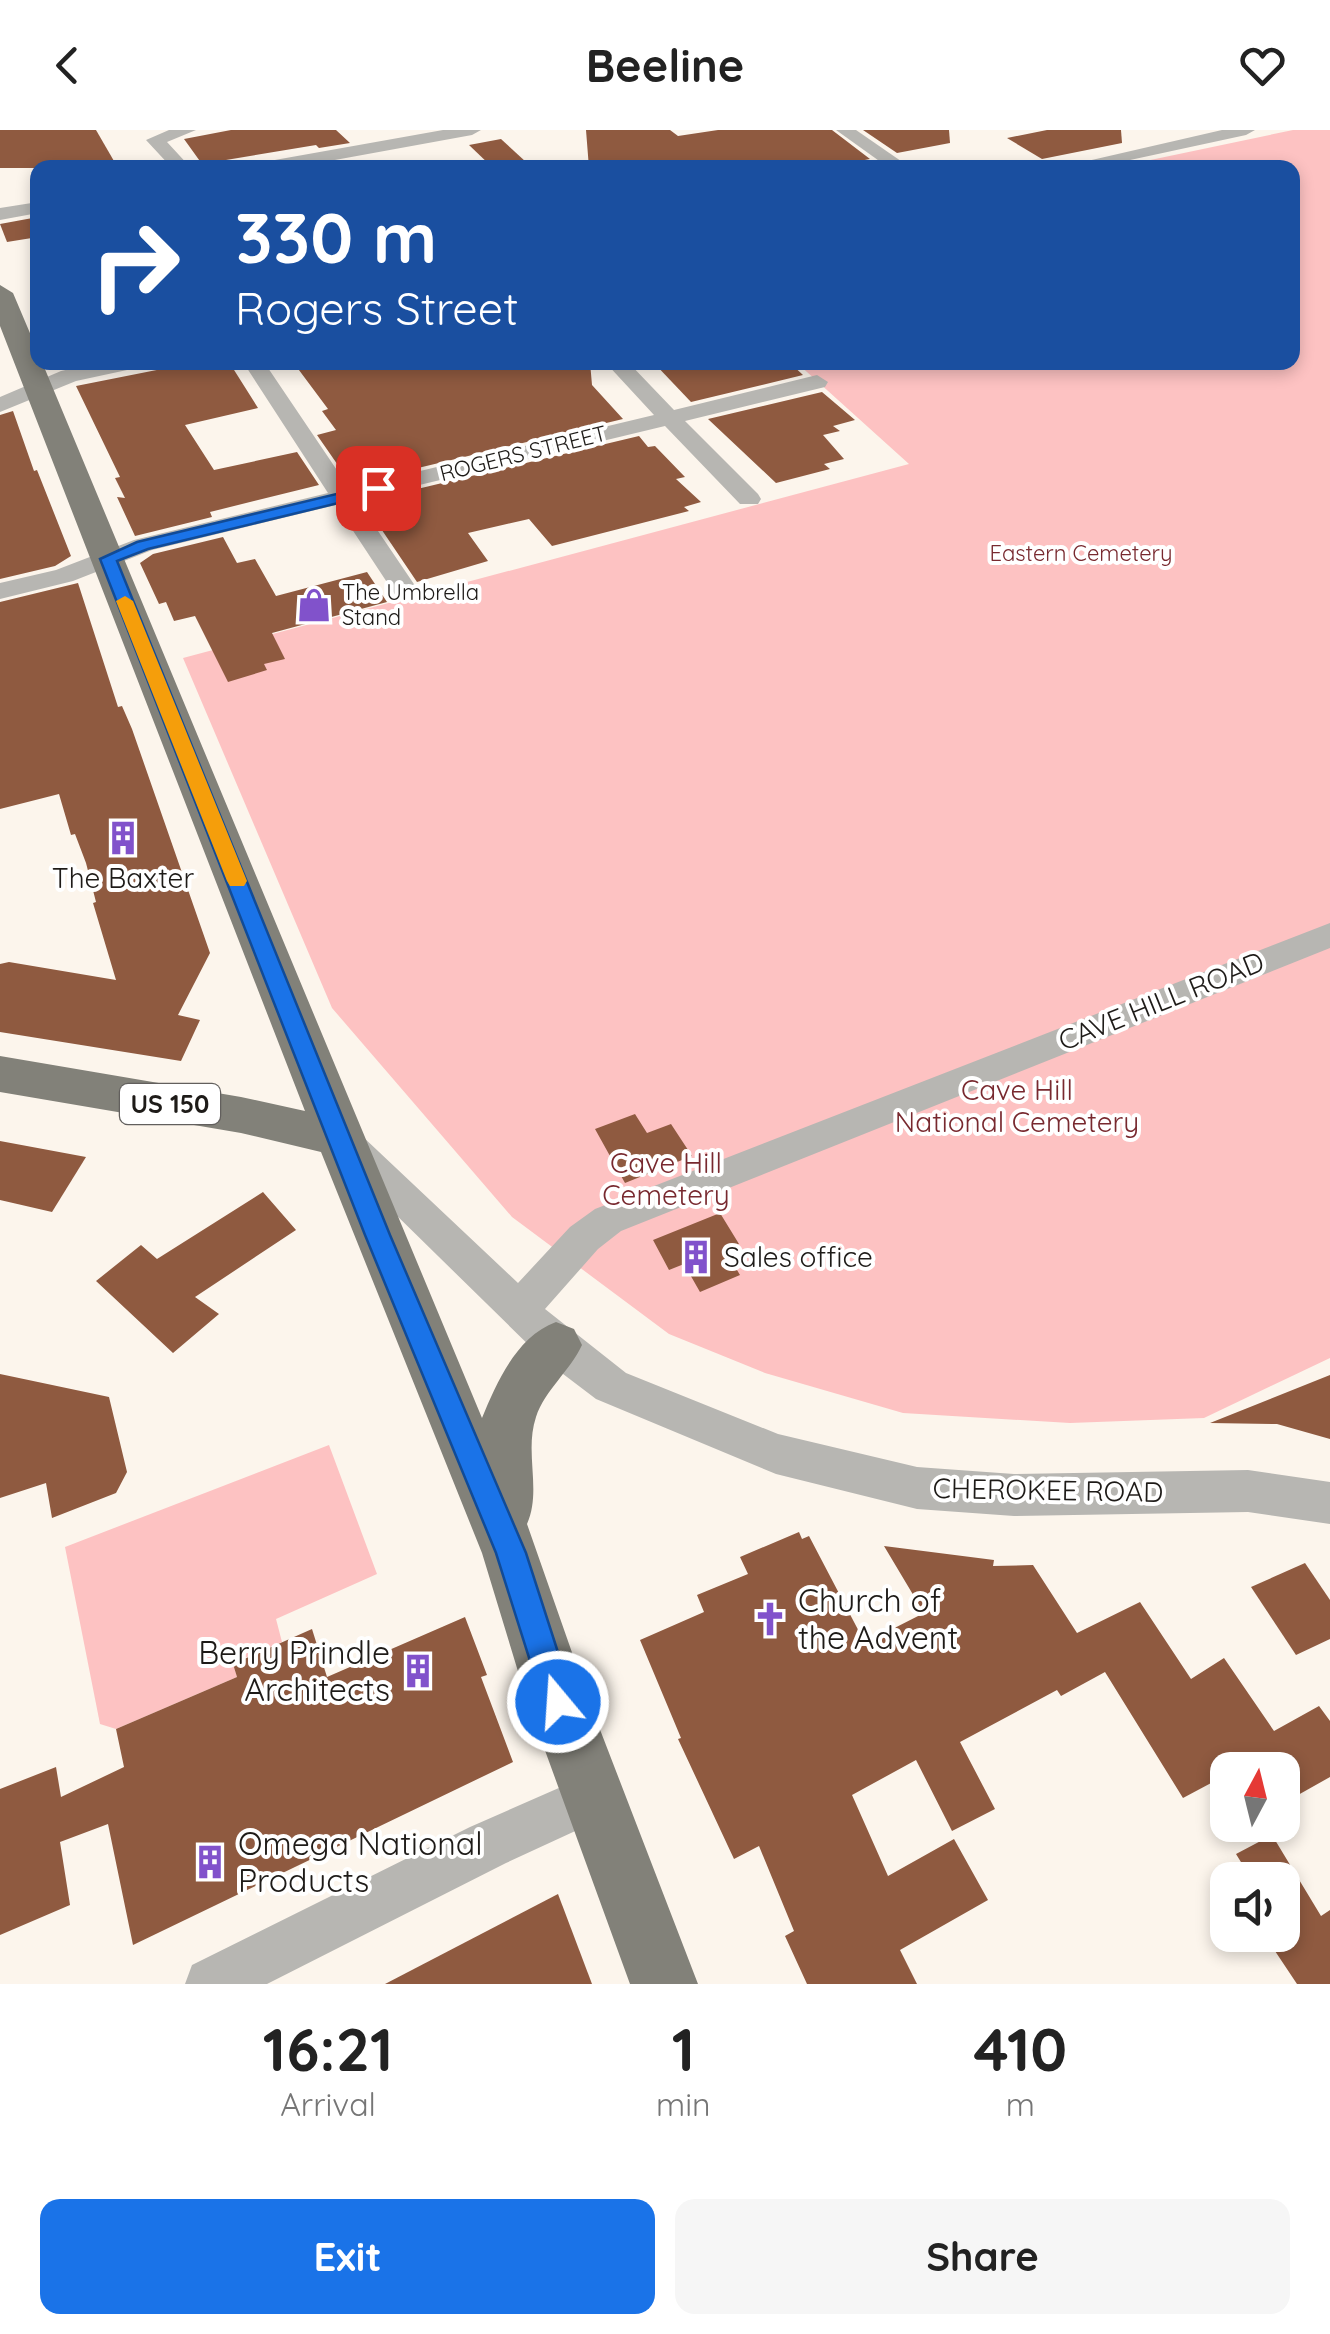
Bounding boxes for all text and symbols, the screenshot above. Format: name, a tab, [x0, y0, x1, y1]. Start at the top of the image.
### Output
text: Beeline	[586, 37, 744, 93]
icon: back	[40, 38, 95, 93]
icon: heart	[1235, 38, 1290, 93]
text: 330 m	[235, 193, 437, 281]
icon: right	[70, 200, 200, 330]
text: Rogers Street	[235, 280, 518, 336]
street label: ROGERS STREET	[437, 419, 609, 487]
pin	[336, 446, 421, 531]
icon: arrive	[351, 461, 406, 516]
park label: Eastern Cemetery	[989, 539, 1173, 567]
place label: The Umbrella Stand	[342, 578, 479, 631]
shop icon: The Umbrella Stand	[295, 586, 333, 624]
building icon: The Baxter	[104, 819, 142, 857]
place label: The Baxter	[52, 860, 194, 895]
street label: CAVE HILL ROAD	[1053, 943, 1269, 1058]
park label: Cave Hill National Cemetery	[895, 1072, 1139, 1139]
road number: US 150	[120, 1084, 220, 1124]
park label: Cave Hill Cemetery	[602, 1145, 730, 1212]
building icon: Sales office	[677, 1238, 715, 1276]
place label: Sales office	[724, 1239, 873, 1274]
street label: CHEROKEE ROAD	[932, 1470, 1164, 1509]
place label: Church of the Advent	[798, 1580, 958, 1657]
church icon: Church of the Advent	[751, 1600, 789, 1638]
place label: Berry Prindle Architects	[198, 1632, 390, 1709]
position arrow	[506, 1650, 610, 1754]
building icon: Berry Prindle Architects	[399, 1652, 437, 1690]
north arrow	[1210, 1752, 1300, 1842]
map controls	[1210, 1752, 1300, 1952]
place label: Omega National Products	[238, 1823, 483, 1900]
building icon: Omega National Products	[191, 1843, 229, 1881]
button: sound	[1210, 1862, 1300, 1952]
text: 16:21	[263, 2011, 393, 2086]
text: 1	[672, 2011, 695, 2086]
text: 410	[973, 2011, 1067, 2086]
text: Arrival	[280, 2084, 376, 2124]
text: min	[656, 2084, 711, 2124]
text: m	[1006, 2084, 1035, 2124]
button: Exit	[40, 2199, 655, 2314]
button: Share	[675, 2199, 1290, 2314]

